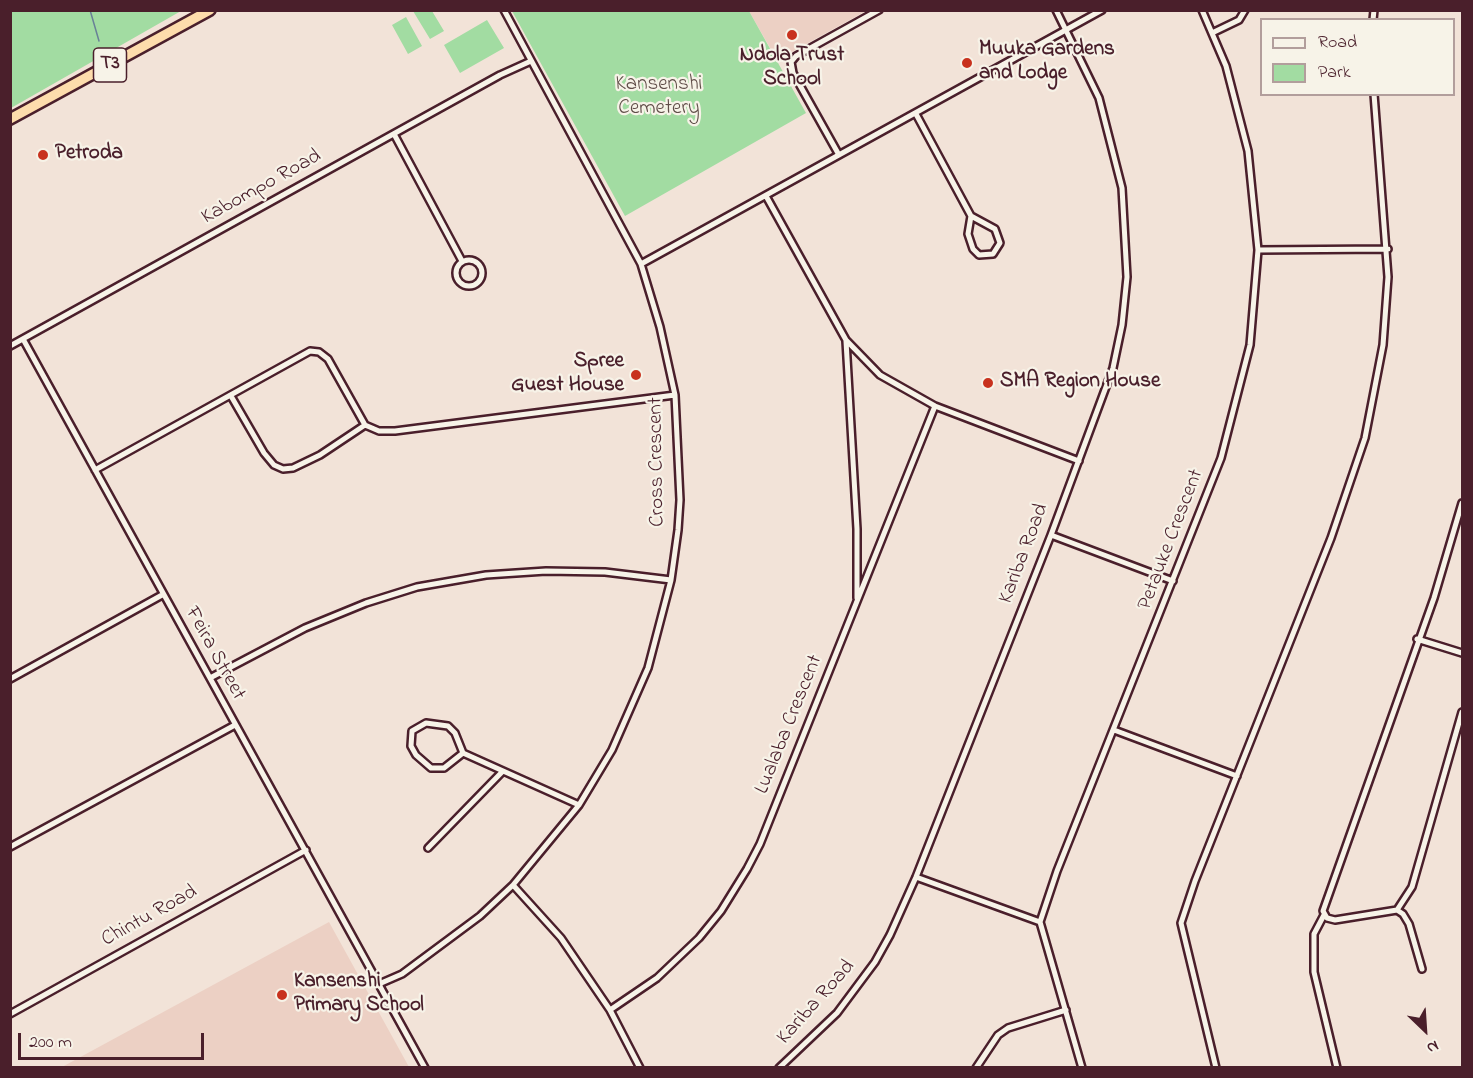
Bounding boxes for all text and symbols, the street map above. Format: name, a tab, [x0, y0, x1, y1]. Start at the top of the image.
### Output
legend	[1260, 18, 1455, 96]
marker: Ndola Trust School	[785, 28, 799, 42]
text: Road	[1318, 30, 1357, 56]
place label: Muuka Gardens and Lodge	[979, 38, 1115, 88]
place label: Ndola Trust School	[740, 44, 844, 94]
road number: T3	[94, 48, 126, 82]
marker: Muuka Gardens and Lodge	[960, 56, 974, 70]
text: Park	[1318, 60, 1351, 86]
park label: Kansenshi Cemetery	[616, 73, 702, 123]
place label: Petroda	[55, 142, 123, 168]
street label: Kabompo Road	[198, 145, 326, 231]
marker: Petroda	[36, 148, 50, 162]
place label: Spree Guest House	[511, 350, 624, 400]
marker: Spree Guest House	[629, 368, 643, 382]
place label: SMA Region House	[1000, 370, 1160, 396]
marker: SMA Region House	[981, 376, 995, 390]
street label: Cross Crescent	[644, 397, 672, 527]
street label: Petauke Crescent	[1134, 466, 1210, 614]
street label: Kariba Road	[994, 500, 1056, 608]
street label: Feira Street	[178, 603, 250, 705]
street label: Lualaba Crescent	[751, 652, 829, 798]
street label: Chintu Road	[98, 880, 202, 954]
street label: Kariba Road	[772, 955, 862, 1051]
place label: Kansenshi Primary School	[294, 970, 424, 1020]
marker: Kansenshi Primary School	[275, 988, 289, 1002]
north arrow	[1395, 1000, 1455, 1060]
scale bar	[21, 1021, 207, 1059]
text: 200 m	[29, 1030, 72, 1056]
text: N	[1423, 1033, 1443, 1059]

